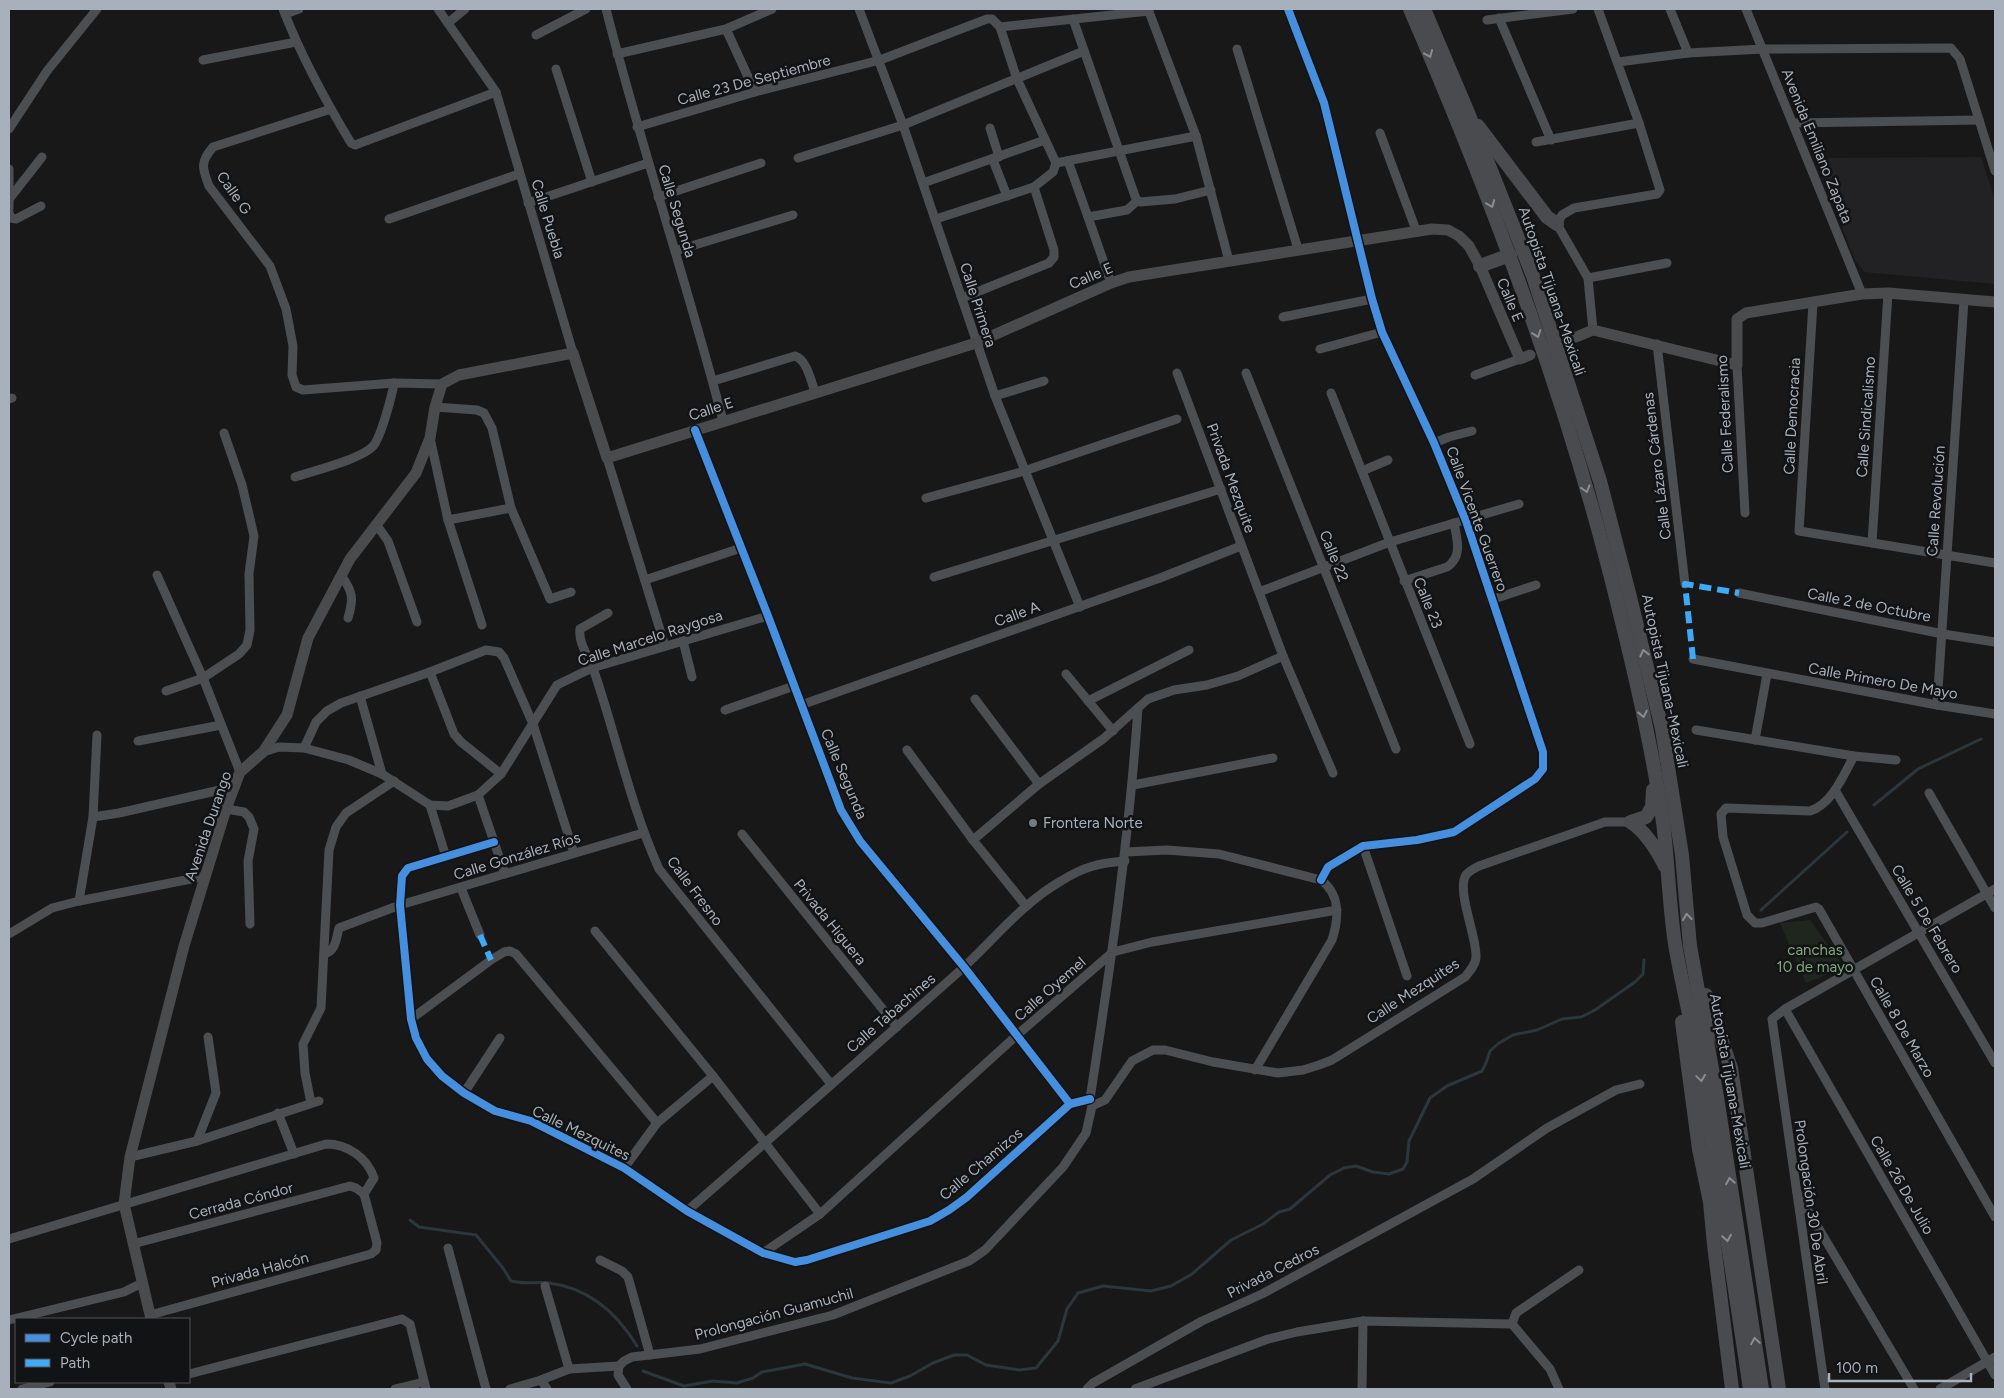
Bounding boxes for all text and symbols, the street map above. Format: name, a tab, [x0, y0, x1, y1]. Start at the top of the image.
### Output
one-way arrow	[1423, 49, 1434, 58]
street label: Calle 23 De Septiembre	[675, 51, 833, 109]
street label: Avenida Emiliano Zapata	[1778, 66, 1856, 226]
street label: Calle Segunda	[654, 162, 700, 260]
street label: Calle G	[213, 168, 255, 218]
street label: Calle Puebla	[527, 177, 569, 261]
one-way arrow	[1484, 199, 1495, 208]
street label: Autopista Tijuana-Mexicali	[1515, 204, 1589, 378]
street label: Calle E	[1066, 259, 1116, 293]
street label: Calle Primera	[956, 260, 1000, 350]
street label: Calle E	[1493, 275, 1527, 325]
one-way arrow	[1531, 329, 1541, 338]
street label: Calle Federalismo	[1713, 354, 1737, 473]
street label: Calle Sindicalismo	[1853, 356, 1879, 478]
street label: Calle Democracia	[1780, 357, 1804, 475]
street label: Calle Lázaro Cárdenas	[1639, 391, 1675, 541]
street label: Calle E	[686, 393, 736, 425]
street label: Privada Mezquite	[1203, 421, 1259, 535]
street label: Calle Vicente Guerrero	[1442, 444, 1512, 594]
street label: Calle Revolución	[1923, 445, 1949, 557]
one-way arrow	[1580, 484, 1590, 492]
street label: Calle 22	[1316, 528, 1352, 584]
street label: Calle 23	[1410, 575, 1446, 631]
street label: Calle 2 de Octubre	[1806, 584, 1932, 626]
street label: Autopista Tijuana-Mexicali	[1638, 592, 1692, 770]
street label: Calle A	[992, 597, 1042, 631]
street label: Calle Marcelo Raygosa	[575, 606, 725, 670]
one-way arrow	[1639, 649, 1650, 658]
street label: Calle Primero De Mayo	[1807, 659, 1959, 703]
one-way arrow	[1637, 710, 1648, 718]
street label: Calle Segunda	[817, 726, 871, 822]
street label: Avenida Durango	[181, 768, 235, 883]
place label: Frontera Norte	[1043, 814, 1143, 832]
marker: Frontera Norte	[1027, 817, 1039, 829]
street label: Calle González Ríos	[451, 828, 583, 884]
street label: Calle Fresno	[663, 853, 727, 930]
street label: Calle 5 De Febrero	[1887, 861, 1967, 977]
street label: Privada Higuera	[790, 875, 870, 969]
one-way arrow	[1682, 912, 1693, 920]
park label: canchas 10 de mayo	[1777, 941, 1854, 976]
street label: Calle Oyemel	[1011, 953, 1089, 1025]
street label: Calle Mezquites	[1363, 954, 1463, 1028]
street label: Calle Tabachines	[843, 969, 939, 1057]
street label: Calle 8 De Marzo	[1866, 973, 1938, 1081]
street label: Autopista Tijuana-Mexicali	[1706, 992, 1754, 1170]
one-way arrow	[1696, 1073, 1706, 1082]
street label: Calle Mezquites	[529, 1102, 633, 1164]
street label: Prolongación 30 De Abril	[1791, 1119, 1831, 1285]
street label: Calle Chamizos	[936, 1124, 1026, 1204]
street label: Calle 26 De Julio	[1866, 1132, 1938, 1238]
one-way arrow	[1725, 1176, 1735, 1185]
street label: Cerrada Cóndor	[187, 1178, 295, 1224]
one-way arrow	[1721, 1234, 1731, 1242]
street label: Privada Cedros	[1224, 1240, 1322, 1302]
street label: Privada Halcón	[209, 1248, 311, 1292]
street label: Prolongación Guamuchil	[693, 1284, 855, 1344]
legend	[15, 1318, 190, 1383]
text: Cycle path	[60, 1329, 132, 1347]
one-way arrow	[1750, 1337, 1761, 1345]
scale bar	[1829, 1350, 1972, 1382]
text: Path	[60, 1354, 90, 1372]
text: 100 m	[1836, 1359, 1878, 1377]

